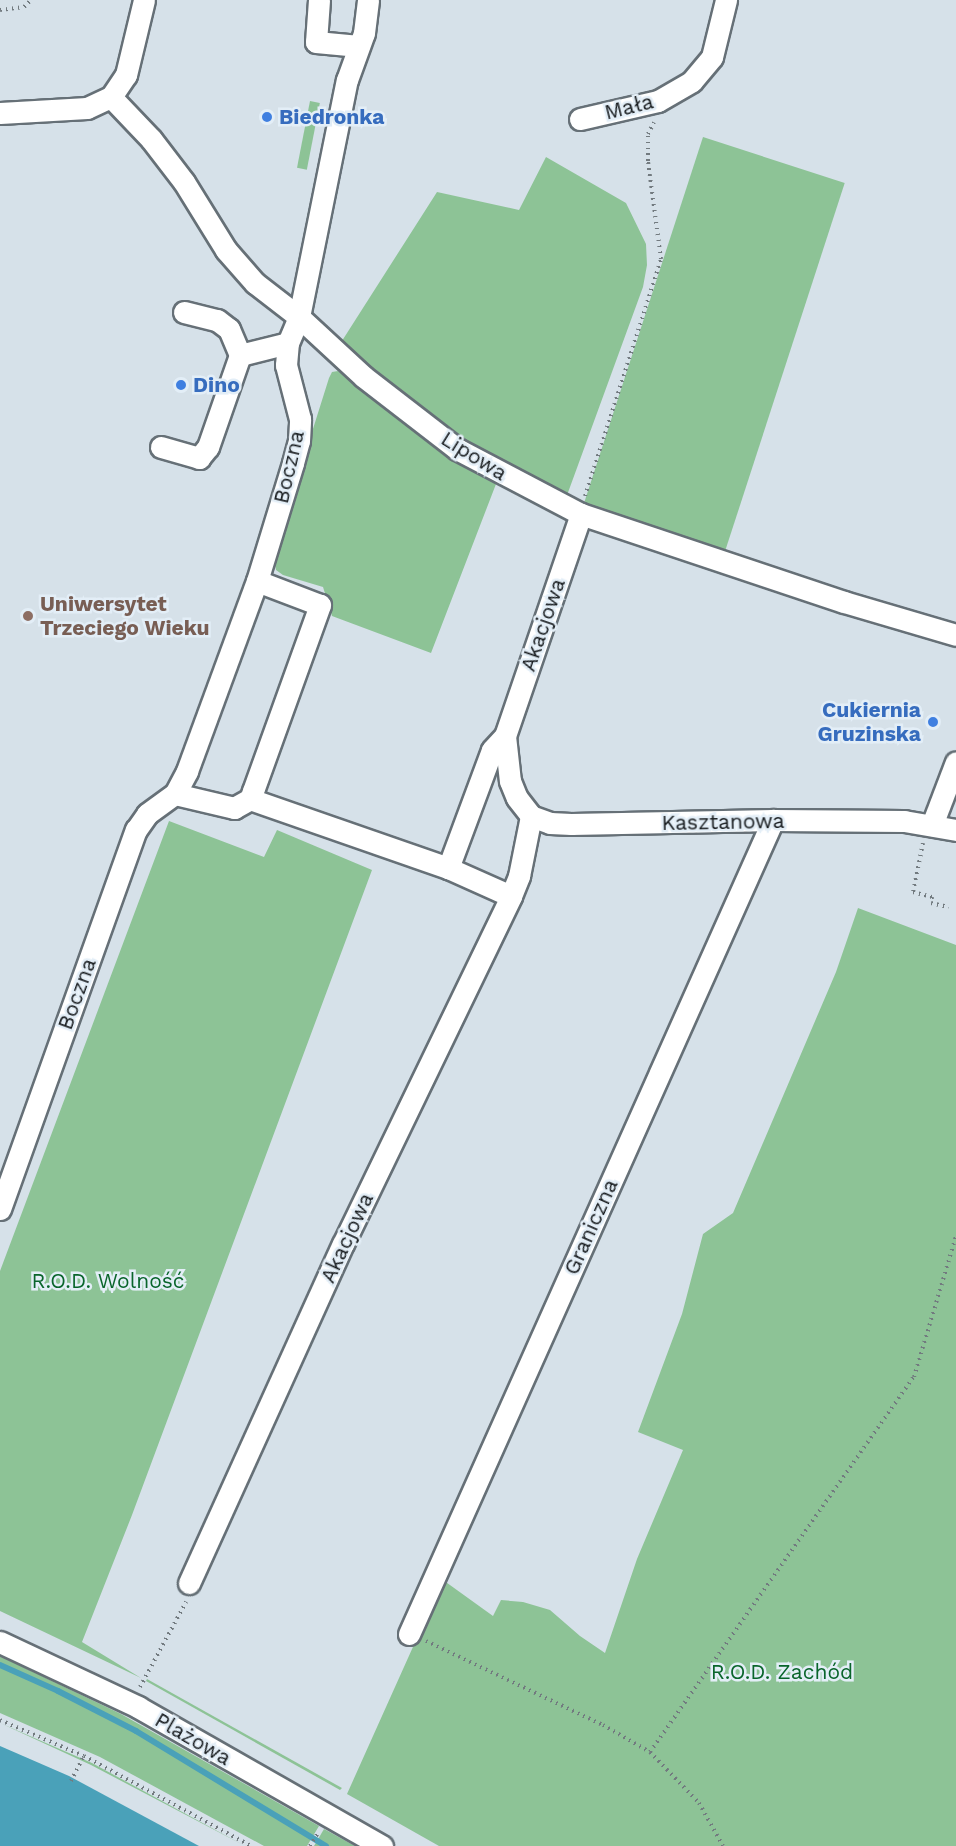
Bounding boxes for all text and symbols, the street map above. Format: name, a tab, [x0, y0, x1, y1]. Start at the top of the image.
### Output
street label: Mała	[602, 89, 656, 125]
place label: Biedronka	[279, 104, 384, 130]
marker: Biedronka	[260, 110, 274, 124]
place label: Dino	[193, 372, 240, 398]
marker: Dino	[174, 378, 188, 392]
street label: Lipowa	[436, 426, 512, 486]
street label: Boczna	[268, 428, 310, 506]
street label: Akacjowa	[515, 575, 571, 675]
place label: Uniwersytet Trzeciego Wieku	[40, 591, 210, 641]
marker: Uniwersytet Trzeciego Wieku	[21, 609, 35, 623]
place label: Cukiernia Gruzinska	[817, 697, 921, 747]
marker: Cukiernia Gruzinska	[926, 715, 940, 729]
street label: Kasztanowa	[661, 808, 785, 836]
street label: Boczna	[52, 955, 102, 1033]
street label: Graniczna	[559, 1175, 623, 1279]
street label: Akacjowa	[315, 1189, 379, 1287]
park label: R.O.D. Wolność	[31, 1268, 185, 1294]
park label: R.O.D. Zachód	[711, 1659, 853, 1685]
street label: Plażowa	[150, 1707, 236, 1771]

